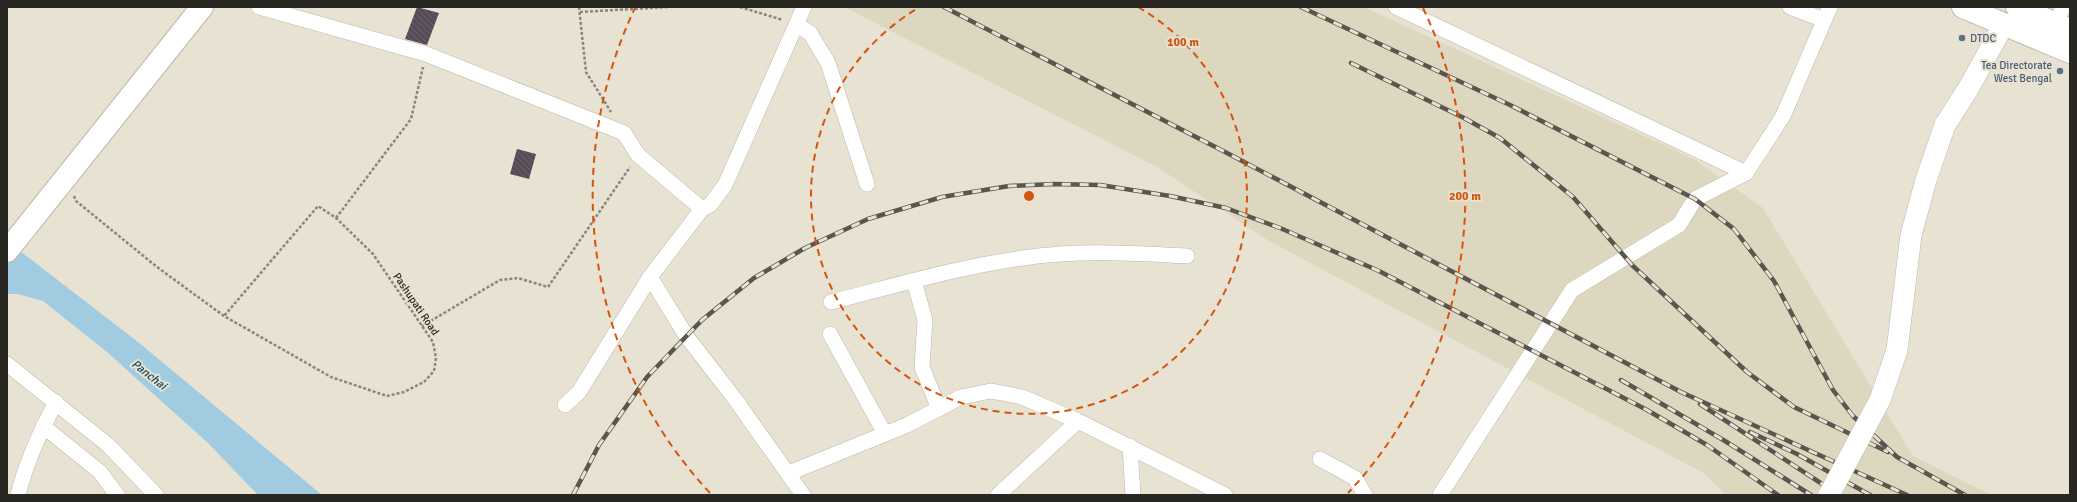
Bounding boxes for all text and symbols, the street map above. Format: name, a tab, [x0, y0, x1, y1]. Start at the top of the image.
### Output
place label: DTDC	[1970, 32, 1996, 45]
marker: DTDC	[1957, 33, 1967, 43]
text: 100 m	[1167, 35, 1199, 50]
place label: Tea Directorate West Bengal	[1981, 59, 2052, 85]
marker: Tea Directorate West Bengal	[2055, 66, 2065, 76]
centre of rings	[1022, 189, 1036, 203]
text: 200 m	[1449, 189, 1481, 204]
street label: Pashupati Road	[390, 270, 442, 338]
water label: Panchai	[128, 357, 171, 395]

